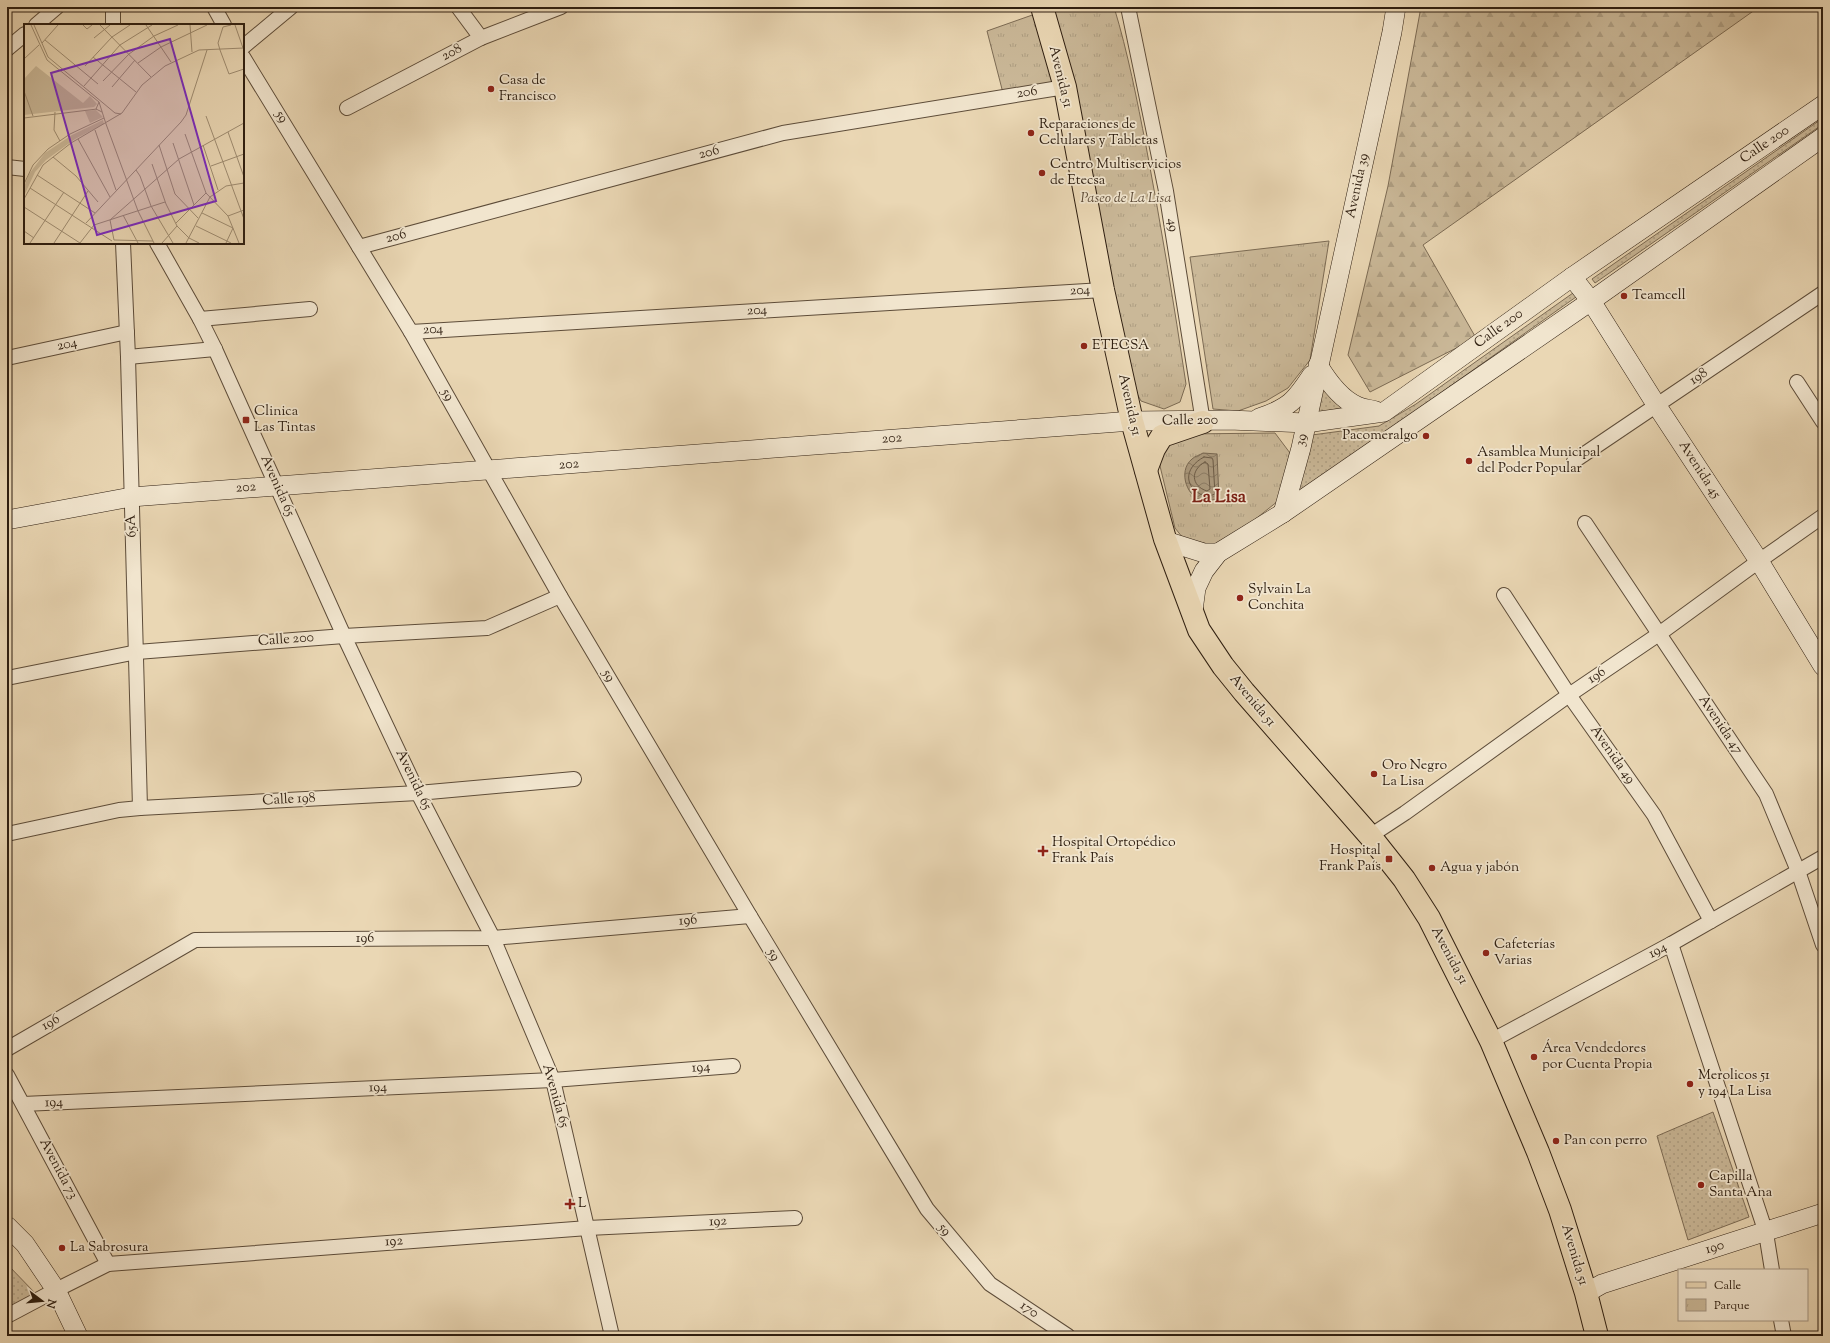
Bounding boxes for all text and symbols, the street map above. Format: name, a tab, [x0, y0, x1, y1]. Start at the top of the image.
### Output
inset map	[24, 24, 244, 244]
street label: 208	[438, 39, 466, 67]
street label: Avenida 51	[1043, 44, 1077, 110]
place label: Casa de Francisco	[499, 71, 557, 107]
street label: 206	[1015, 81, 1039, 105]
marker: Casa de Francisco	[486, 84, 496, 94]
street label: 59	[269, 106, 293, 127]
place label: Reparaciones de Celulares y Tabletas	[1039, 115, 1158, 151]
street label: Calle 200	[1736, 121, 1794, 169]
marker: Reparaciones de Celulares y Tabletas	[1026, 128, 1036, 138]
street label: 206	[696, 141, 722, 165]
street label: Avenida 39	[1341, 151, 1375, 220]
place label: Centro Multiservicios de Etecsa	[1050, 155, 1181, 191]
marker: Centro Multiservicios de Etecsa	[1037, 168, 1047, 178]
park label: Paseo de La Lisa	[1081, 189, 1171, 209]
street label: 49	[1161, 217, 1183, 234]
street label: 206	[383, 225, 409, 249]
street label: 204	[1069, 280, 1091, 302]
place label: Teamcell	[1632, 286, 1686, 306]
marker: Teamcell	[1619, 291, 1629, 301]
street label: 204	[746, 300, 768, 322]
street label: Calle 200	[1470, 304, 1528, 354]
street label: 204	[422, 319, 444, 341]
street label: 204	[55, 333, 79, 357]
place label: ETECSA	[1092, 336, 1150, 356]
marker: ETECSA	[1079, 341, 1089, 351]
street label: 198	[1686, 364, 1712, 390]
street label: Avenida 51	[1112, 372, 1146, 438]
street label: 59	[435, 384, 459, 405]
place label: Clinica Las Tintas	[254, 402, 315, 438]
street label: Calle 200	[1162, 411, 1218, 431]
marker: Clinica Las Tintas	[241, 415, 251, 425]
place label: Pacomeralgo	[1342, 426, 1418, 446]
street label: 202	[881, 428, 903, 450]
marker: Pacomeralgo	[1421, 431, 1431, 441]
street label: 39	[1291, 432, 1313, 448]
street label: Avenida 45	[1673, 437, 1725, 503]
place label: Asamblea Municipal del Poder Popular	[1477, 443, 1600, 479]
street label: Avenida 65	[255, 452, 300, 520]
street label: 202	[558, 454, 580, 476]
marker: Asamblea Municipal del Poder Popular	[1464, 456, 1474, 466]
street label: 202	[235, 477, 257, 499]
district label: La Lisa	[1192, 485, 1247, 511]
street label: 65A	[122, 513, 142, 538]
place label: Sylvain La Conchita	[1248, 580, 1311, 616]
marker: Sylvain La Conchita	[1235, 593, 1245, 603]
street label: Calle 200	[257, 628, 315, 652]
street label: 196	[1584, 663, 1610, 689]
street label: 59	[596, 665, 620, 686]
street label: Avenida 51	[1224, 670, 1280, 732]
street label: Avenida 47	[1693, 691, 1747, 759]
street label: Avenida 49	[1585, 722, 1640, 788]
street label: Avenida 65	[390, 746, 436, 814]
place label: Oro Negro La Lisa	[1382, 756, 1447, 792]
marker: Oro Negro La Lisa	[1369, 769, 1379, 779]
street label: Calle 198	[262, 789, 316, 811]
place label: Hospital Ortopédico Frank País	[1052, 833, 1176, 869]
place label: Hospital Frank País	[1319, 841, 1381, 877]
marker: Hospital Ortopédico Frank País	[1037, 845, 1049, 857]
marker: Hospital Frank País	[1384, 854, 1394, 864]
place label: Agua y jabón	[1440, 858, 1519, 878]
marker: Agua y jabón	[1427, 863, 1437, 873]
street label: 196	[678, 910, 698, 932]
street label: Avenida 51	[1425, 923, 1473, 989]
street label: 196	[356, 929, 374, 949]
place label: Cafeterías Varias	[1494, 935, 1555, 971]
street label: 194	[1645, 938, 1671, 964]
street label: 59	[761, 944, 785, 965]
marker: Cafeterías Varias	[1481, 948, 1491, 958]
street label: 196	[38, 1010, 64, 1036]
place label: Área Vendedores por Cuenta Propia	[1542, 1039, 1653, 1075]
marker: Área Vendedores por Cuenta Propia	[1529, 1052, 1539, 1062]
street label: 194	[691, 1057, 711, 1079]
street label: Avenida 65	[536, 1062, 574, 1130]
place label: Merolicos 51 y 194 La Lisa	[1698, 1066, 1772, 1102]
street label: 194	[368, 1078, 388, 1098]
marker: Merolicos 51 y 194 La Lisa	[1685, 1079, 1695, 1089]
street label: 194	[44, 1093, 64, 1113]
place label: Pan con perro	[1564, 1131, 1647, 1151]
street label: Avenida 73	[34, 1135, 83, 1203]
marker: Pan con perro	[1551, 1136, 1561, 1146]
place label: Capilla Santa Ana	[1709, 1167, 1773, 1203]
marker: Capilla Santa Ana	[1696, 1180, 1706, 1190]
place label: L	[578, 1194, 587, 1214]
marker: L	[565, 1199, 575, 1209]
street label: 192	[708, 1212, 728, 1232]
street label: 59	[932, 1218, 956, 1241]
street label: Avenida 51	[1555, 1222, 1593, 1288]
street label: 192	[384, 1231, 404, 1253]
street label: 190	[1703, 1236, 1727, 1260]
place label: La Sabrosura	[70, 1238, 149, 1258]
marker: La Sabrosura	[57, 1243, 67, 1253]
legend	[1678, 1269, 1808, 1321]
text: Calle	[1714, 1277, 1742, 1295]
north arrow	[22, 1281, 62, 1321]
text: N	[42, 1296, 60, 1310]
street label: 170	[1016, 1296, 1042, 1324]
text: Parque	[1714, 1297, 1750, 1315]

